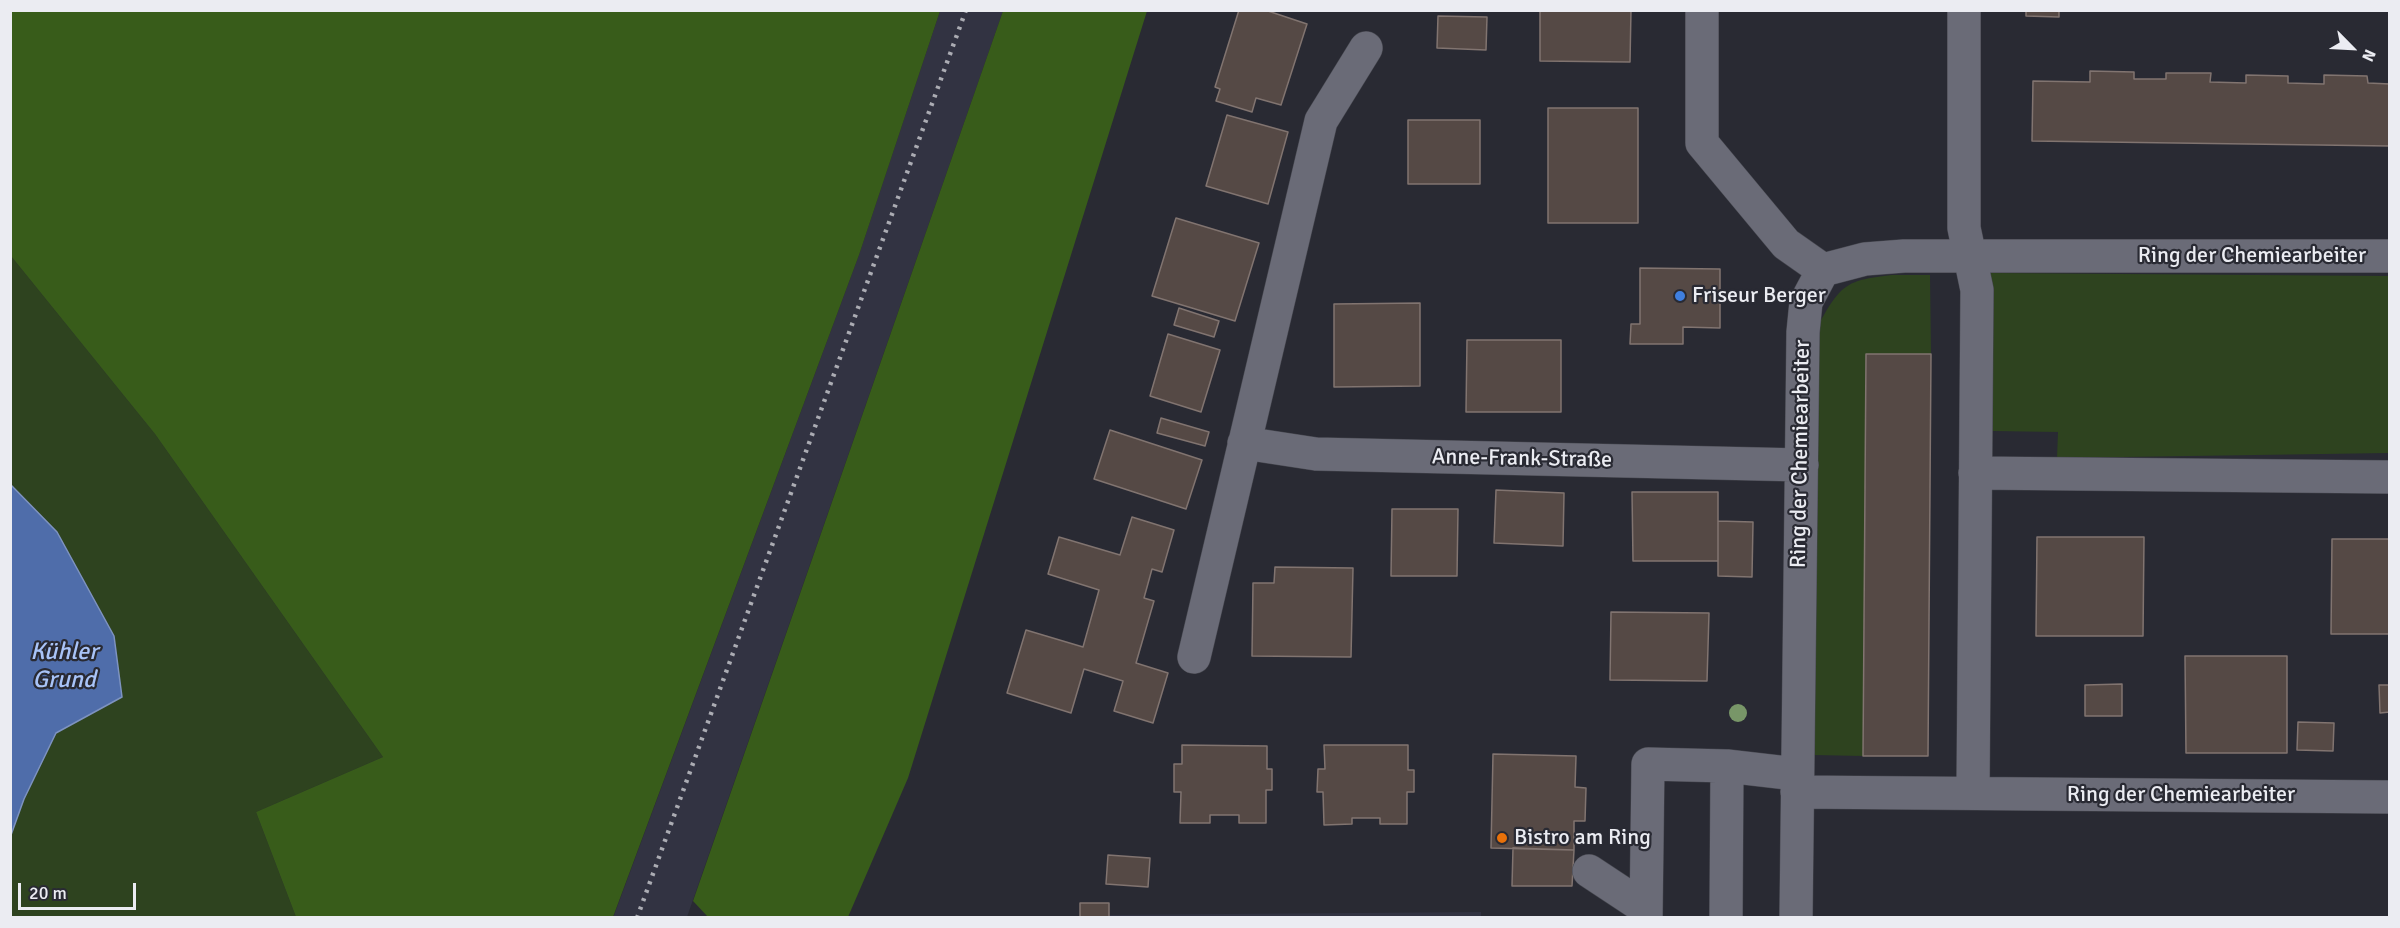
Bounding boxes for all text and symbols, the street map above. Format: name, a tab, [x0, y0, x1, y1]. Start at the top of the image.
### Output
north arrow	[2322, 18, 2382, 78]
text: N	[2357, 46, 2380, 64]
street label: Ring der Chemiearbeiter	[2138, 243, 2366, 269]
place label: Friseur Berger	[1692, 283, 1826, 309]
marker: Friseur Berger	[1673, 289, 1687, 303]
street label: Ring der Chemiearbeiter	[1786, 340, 1816, 568]
street label: Anne-Frank-Straße	[1432, 444, 1612, 474]
water label: Kühler Grund	[30, 639, 98, 695]
street label: Ring der Chemiearbeiter	[2067, 782, 2295, 808]
place label: Bistro am Ring	[1514, 825, 1651, 851]
marker: Bistro am Ring	[1495, 831, 1509, 845]
scale bar	[21, 871, 140, 909]
text: 20 m	[29, 882, 67, 904]

